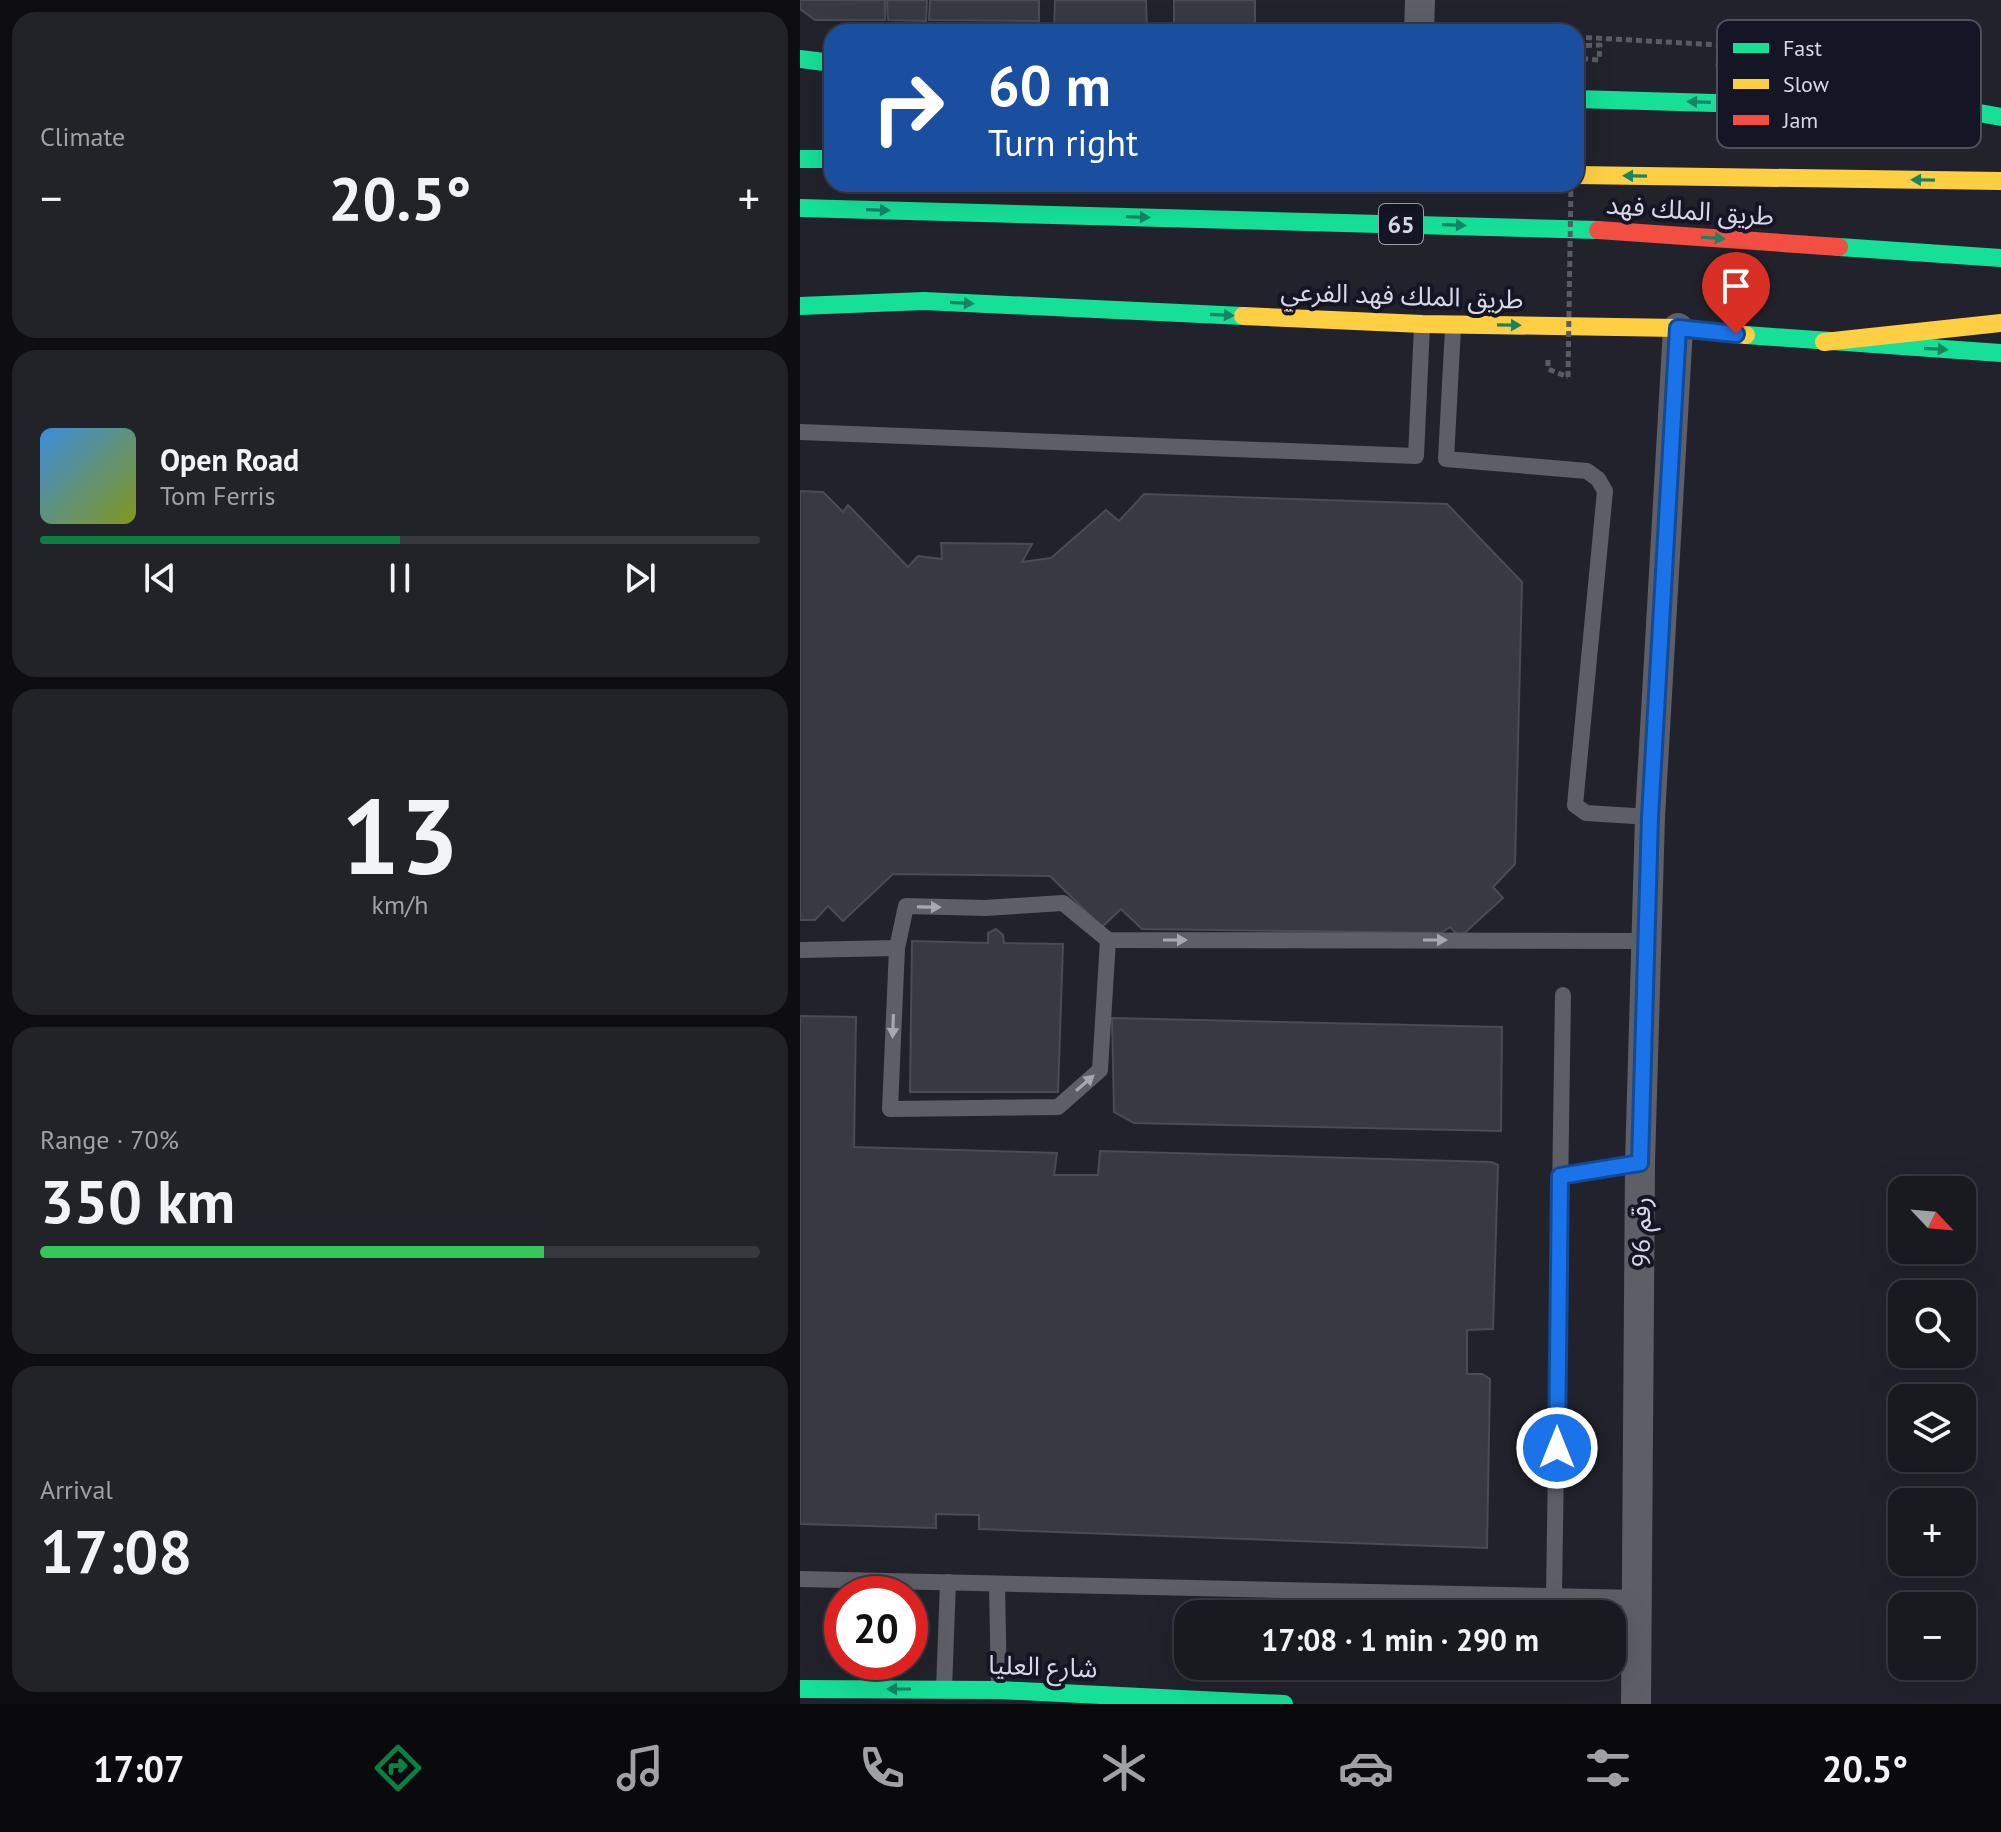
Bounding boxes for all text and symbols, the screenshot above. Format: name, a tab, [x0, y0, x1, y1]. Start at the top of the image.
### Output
legend	[1717, 20, 1981, 148]
text: Fast	[1783, 34, 1823, 62]
text: 60 m	[988, 49, 1111, 121]
icon: right	[856, 56, 960, 160]
text: Slow	[1783, 70, 1829, 98]
one-way arrow	[1686, 96, 1711, 109]
text: Jam	[1782, 106, 1818, 134]
text: Turn right	[988, 119, 1138, 166]
text: Climate	[40, 120, 125, 153]
text: 20.5°	[328, 159, 472, 237]
text: −	[40, 169, 62, 226]
text: +	[738, 169, 760, 226]
one-way arrow	[1622, 170, 1647, 182]
one-way arrow	[1910, 174, 1935, 186]
street label: طريق الملك فهد	[1605, 188, 1775, 232]
one-way arrow	[866, 204, 891, 216]
road number: 65	[1379, 204, 1423, 244]
one-way arrow	[1126, 211, 1151, 223]
one-way arrow	[1442, 219, 1467, 232]
one-way arrow	[1701, 232, 1726, 245]
pin	[1702, 252, 1770, 334]
icon: arrive	[1714, 264, 1758, 308]
street label: طريق الملك فهد الفرعي	[1280, 274, 1524, 320]
one-way arrow	[950, 297, 975, 310]
one-way arrow	[1210, 309, 1235, 322]
one-way arrow	[1497, 319, 1522, 332]
one-way arrow	[1924, 343, 1949, 356]
text: Open Road	[160, 440, 299, 479]
text: Tom Ferris	[160, 479, 275, 512]
icon: previous	[138, 556, 182, 600]
icon: pause	[378, 556, 422, 600]
icon: next	[618, 556, 662, 600]
text: 13	[341, 768, 459, 903]
text: km/h	[372, 888, 429, 921]
one-way arrow	[917, 901, 942, 913]
one-way arrow	[1163, 934, 1188, 946]
one-way arrow	[1423, 934, 1448, 947]
one-way arrow	[887, 1014, 900, 1039]
one-way arrow	[1075, 1075, 1095, 1092]
text: Range · 70%	[40, 1123, 179, 1156]
text: 350 km	[40, 1162, 235, 1240]
north arrow	[1888, 1176, 1976, 1264]
map controls	[1888, 1176, 1976, 1680]
street label: رقم 96	[1624, 1197, 1661, 1267]
button: search	[1888, 1280, 1976, 1368]
button: layers	[1888, 1384, 1976, 1472]
position arrow	[1515, 1406, 1599, 1490]
text: Arrival	[40, 1473, 113, 1506]
button: +	[1888, 1488, 1976, 1576]
text: 17:08	[40, 1512, 192, 1590]
speed limit sign: 20	[824, 1576, 928, 1680]
button: −	[1888, 1592, 1976, 1680]
text: 17:08 · 1 min · 290 m	[1261, 1620, 1539, 1659]
street label: شارع العليا	[988, 1648, 1098, 1687]
one-way arrow	[886, 1683, 911, 1695]
icon: directions	[370, 1740, 426, 1796]
icon: music	[612, 1740, 668, 1796]
icon: phone	[854, 1740, 910, 1796]
icon: climate	[1096, 1740, 1152, 1796]
icon: car	[1338, 1740, 1394, 1796]
icon: filters	[1580, 1740, 1636, 1796]
text: 17:07	[93, 1745, 184, 1792]
text: 20.5°	[1822, 1745, 1908, 1792]

